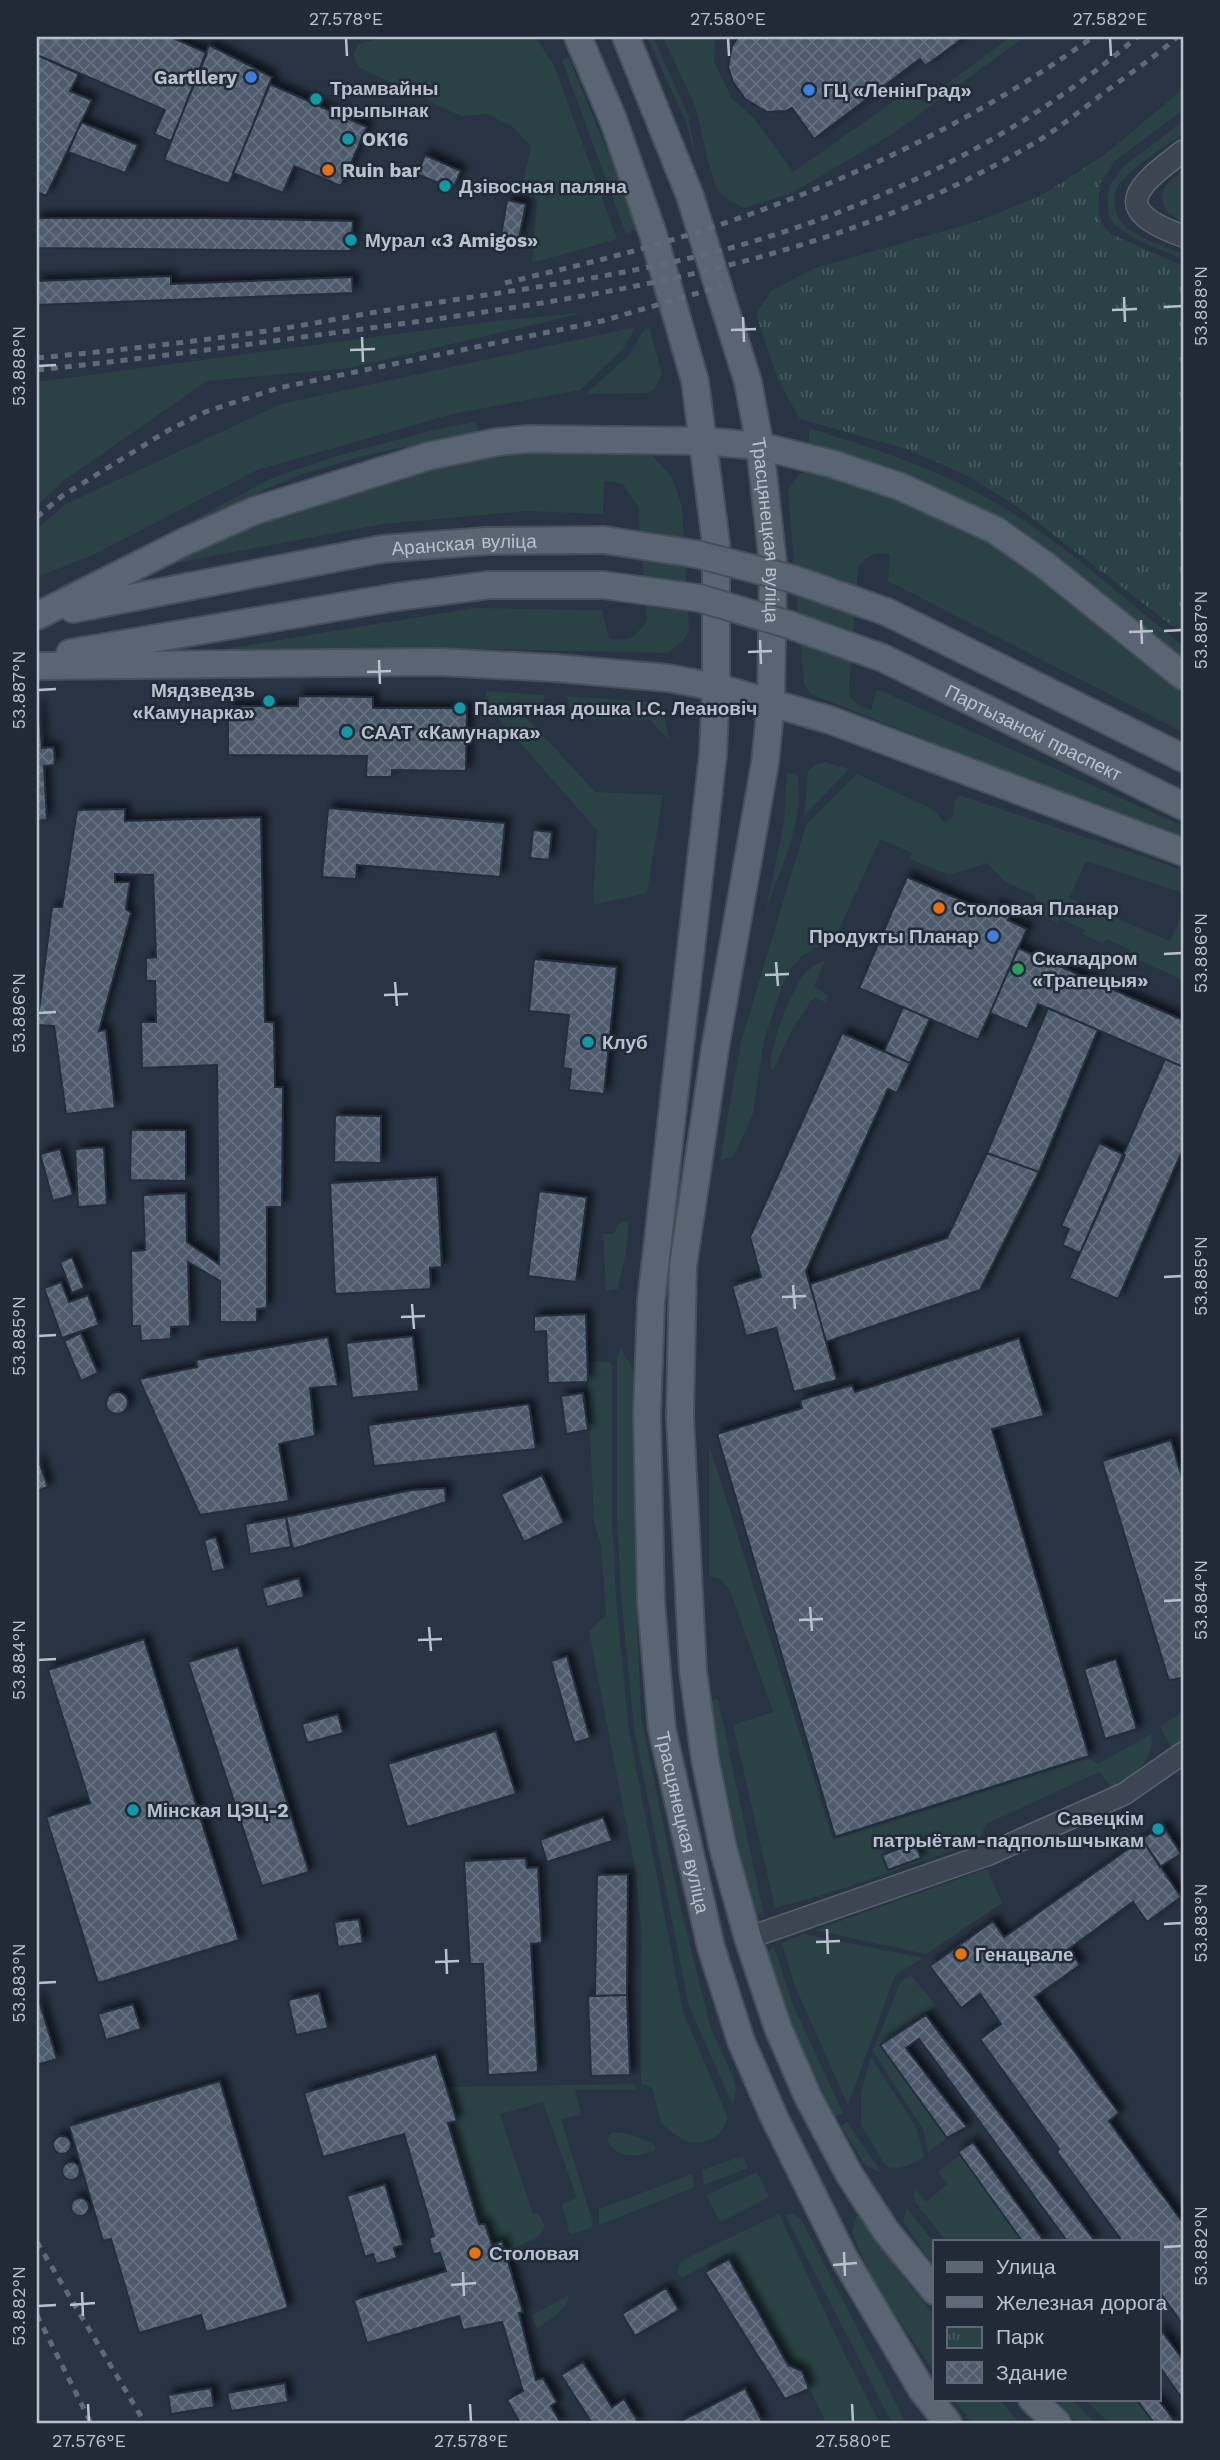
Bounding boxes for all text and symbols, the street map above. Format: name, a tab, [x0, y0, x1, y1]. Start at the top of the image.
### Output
text: 27.578°E	[309, 8, 383, 29]
text: 27.580°E	[690, 8, 766, 29]
text: 27.582°E	[1072, 8, 1148, 29]
place label: Gartllery	[154, 66, 237, 89]
marker: Gartllery	[243, 69, 259, 85]
place label: Трамвайны прыпынак	[330, 77, 439, 122]
place label: ГЦ «ЛенінГрад»	[823, 79, 972, 102]
marker: ГЦ «ЛенінГрад»	[801, 82, 817, 98]
marker: Трамвайны прыпынак	[308, 91, 324, 107]
place label: OK16	[362, 128, 409, 151]
marker: OK16	[340, 131, 356, 147]
place label: Ruin bar	[342, 159, 421, 182]
marker: Ruin bar	[320, 162, 336, 178]
place label: Дзівосная паляна	[459, 175, 627, 198]
marker: Дзівосная паляна	[437, 178, 453, 194]
place label: Мурал «3 Amigos»	[365, 229, 538, 252]
marker: Мурал «3 Amigos»	[343, 232, 359, 248]
text: 53.888°N	[1190, 266, 1211, 346]
text: 53.888°N	[8, 326, 29, 406]
street label: Трасцянецкая вуліца	[747, 436, 785, 624]
street label: Аранская вуліца	[391, 529, 537, 560]
text: 53.887°N	[1190, 591, 1211, 669]
text: 53.887°N	[8, 651, 29, 729]
place label: Мядзведзь «Камунарка»	[132, 679, 255, 724]
street label: Партызанскі праспект	[942, 679, 1126, 786]
marker: Мядзведзь «Камунарка»	[261, 693, 277, 709]
place label: Памятная дошка І.С. Леановіч	[474, 697, 757, 720]
marker: Памятная дошка І.С. Леановіч	[452, 700, 468, 716]
place label: СААТ «Камунарка»	[361, 721, 541, 744]
marker: СААТ «Камунарка»	[339, 724, 355, 740]
place label: Столовая Планар	[953, 897, 1119, 920]
marker: Столовая Планар	[931, 900, 947, 916]
text: 53.886°N	[1190, 913, 1211, 993]
place label: Продукты Планар	[809, 925, 979, 948]
marker: Продукты Планар	[985, 928, 1001, 944]
place label: Скаладром «Трапецыя»	[1032, 947, 1148, 992]
marker: Скаладром «Трапецыя»	[1010, 961, 1026, 977]
text: 53.886°N	[8, 973, 29, 1053]
place label: Клуб	[602, 1031, 648, 1054]
marker: Клуб	[580, 1034, 596, 1050]
text: 53.885°N	[1190, 1236, 1211, 1316]
text: 53.885°N	[8, 1296, 29, 1376]
text: 53.884°N	[1190, 1560, 1211, 1640]
text: 53.884°N	[8, 1620, 29, 1700]
street label: Трасцянецкая вуліца	[651, 1729, 715, 1916]
place label: Мінская ЦЭЦ-2	[147, 1799, 289, 1822]
marker: Мінская ЦЭЦ-2	[125, 1802, 141, 1818]
place label: Савецкім патрыётам-падпольшчыкам	[873, 1807, 1144, 1852]
marker: Савецкім патрыётам-падпольшчыкам	[1150, 1821, 1166, 1837]
text: 53.883°N	[1190, 1883, 1211, 1963]
text: 53.883°N	[8, 1943, 29, 2023]
place label: Генацвале	[975, 1943, 1073, 1966]
marker: Генацвале	[953, 1946, 969, 1962]
text: 53.882°N	[1190, 2206, 1211, 2286]
legend	[933, 2240, 1160, 2400]
place label: Столовая	[489, 2242, 579, 2265]
marker: Столовая	[467, 2245, 483, 2261]
text: Улица	[996, 2254, 1056, 2279]
text: 53.882°N	[8, 2266, 29, 2346]
text: Железная дорога	[996, 2290, 1168, 2315]
text: Парк	[996, 2324, 1044, 2349]
text: Здание	[996, 2360, 1068, 2385]
text: 27.576°E	[52, 2430, 126, 2451]
text: 27.578°E	[434, 2430, 508, 2451]
text: 27.580°E	[815, 2430, 891, 2451]

